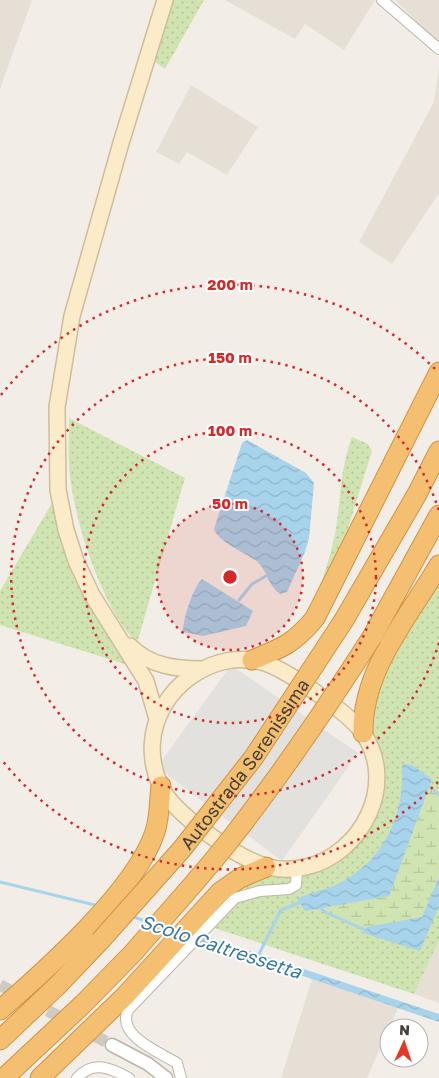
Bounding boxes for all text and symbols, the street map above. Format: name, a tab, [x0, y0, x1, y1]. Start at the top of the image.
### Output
text: 200 m	[207, 275, 253, 293]
text: 150 m	[208, 348, 252, 366]
text: 100 m	[208, 421, 252, 439]
text: 50 m	[212, 494, 248, 512]
centre of rings	[221, 568, 239, 586]
street label: Autostrada Serenissima	[175, 674, 313, 853]
water label: Scolo Caltressetta	[138, 909, 306, 983]
north arrow	[379, 1018, 429, 1068]
text: N	[399, 1021, 410, 1038]

